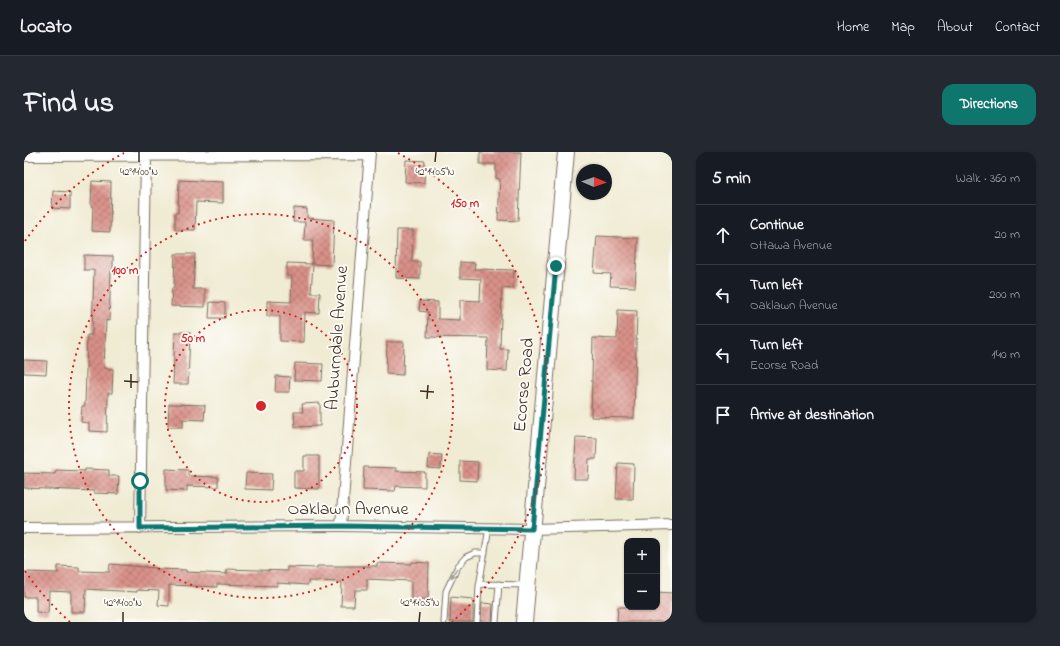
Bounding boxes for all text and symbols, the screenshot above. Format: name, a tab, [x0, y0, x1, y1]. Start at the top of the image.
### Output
text: Locato	[20, 14, 72, 41]
text: Home	[837, 17, 869, 38]
text: Map	[891, 17, 915, 38]
text: About	[937, 17, 973, 38]
text: Contact	[995, 17, 1040, 38]
text: Find us	[24, 84, 114, 125]
button: Directions	[942, 84, 1036, 125]
north arrow	[576, 164, 612, 200]
text: 42°14'00"N	[120, 165, 158, 180]
text: 42°14'05"N	[415, 165, 455, 180]
text: 5 min	[712, 166, 751, 191]
text: Walk · 360 m	[956, 169, 1020, 188]
text: 150 m	[451, 195, 480, 213]
text: Continue	[750, 214, 804, 236]
icon: ahead	[712, 224, 734, 246]
text: 20 m	[995, 225, 1020, 244]
text: Ottawa Avenue	[750, 236, 832, 255]
route end	[547, 257, 565, 275]
text: 100 m	[112, 262, 139, 280]
street label: Auburndale Avenue	[320, 264, 356, 411]
text: Turn left	[750, 274, 803, 296]
icon: left	[712, 284, 734, 306]
text: 200 m	[989, 285, 1020, 304]
text: Oaklawn Avenue	[750, 296, 838, 315]
text: 50 m	[181, 330, 206, 348]
text: Turn left	[750, 334, 803, 356]
street label: Ecorse Road	[508, 337, 542, 433]
icon: left	[712, 344, 734, 366]
text: 140 m	[992, 345, 1020, 364]
text: Ecorse Road	[750, 356, 818, 375]
centre of rings	[254, 399, 268, 413]
icon: arrive	[712, 404, 734, 426]
text: Arrive at destination	[750, 404, 874, 426]
route start	[131, 472, 149, 490]
street label: Oaklawn Avenue	[287, 497, 410, 523]
map controls	[624, 538, 660, 610]
button: +	[624, 538, 660, 574]
one-way arrow	[451, 567, 458, 578]
button: −	[624, 574, 660, 610]
text: 42°14'00"N	[104, 596, 142, 611]
text: 42°14'05"N	[400, 596, 440, 611]

